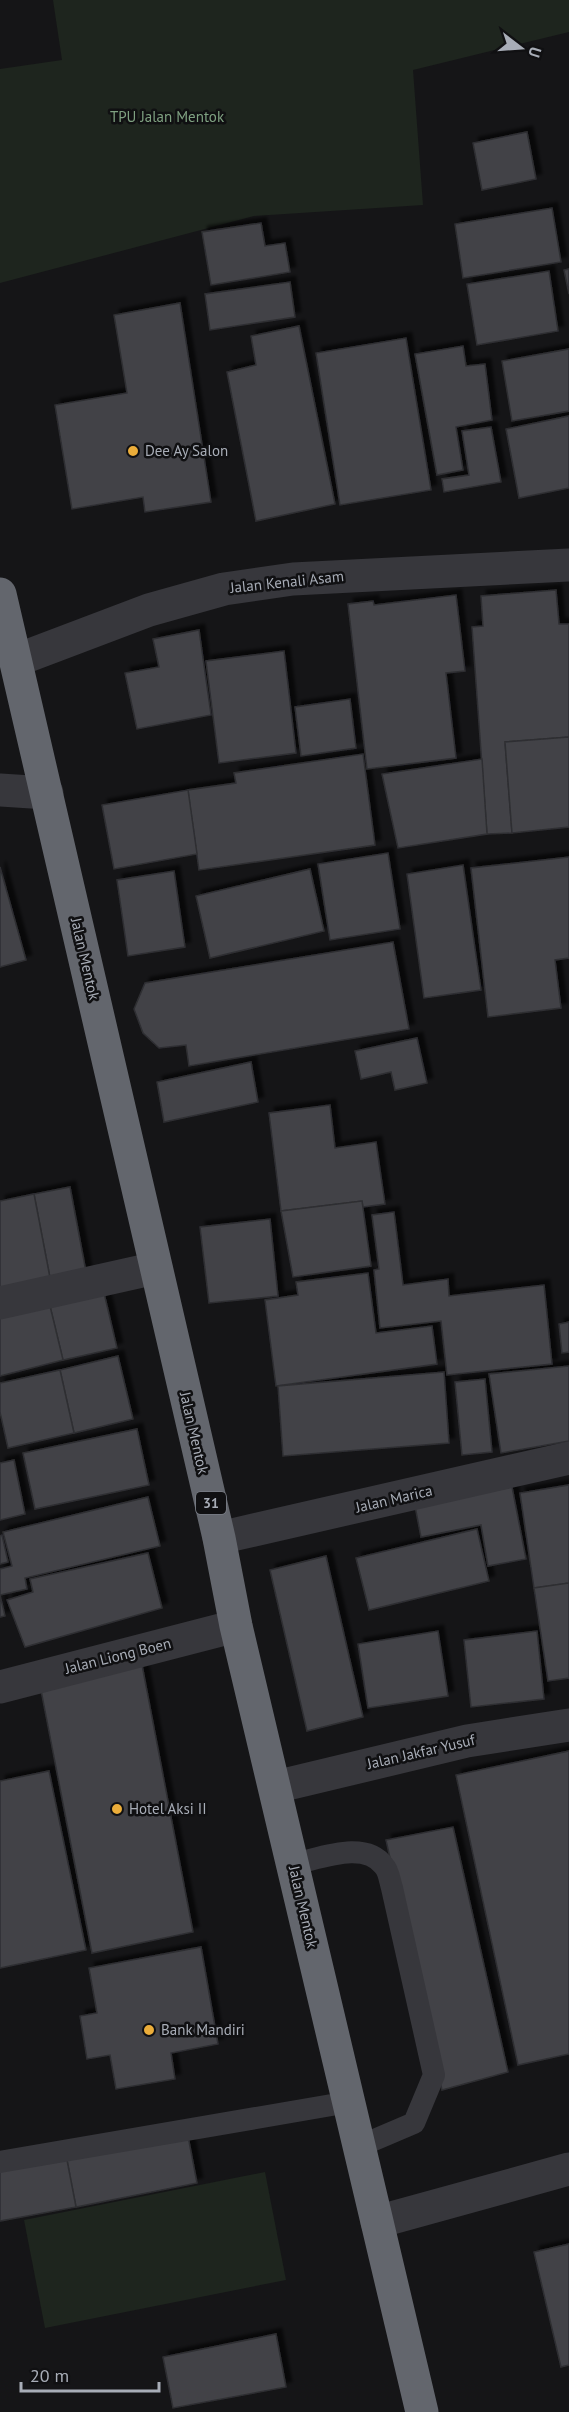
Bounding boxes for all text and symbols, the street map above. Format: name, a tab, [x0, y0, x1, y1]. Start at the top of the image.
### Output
north arrow	[491, 18, 551, 78]
text: U	[524, 45, 546, 60]
park label: TPU Jalan Mentok	[110, 107, 225, 126]
place label: Dee Ay Salon	[145, 441, 228, 460]
marker: Dee Ay Salon	[126, 444, 140, 458]
street label: Jalan Kenali Asam	[228, 566, 345, 597]
street label: Jalan Mentok	[67, 915, 104, 1003]
street label: Jalan Mentok	[176, 1389, 213, 1477]
street label: Jalan Marica	[353, 1480, 434, 1517]
road number: 31	[196, 1492, 226, 1514]
street label: Jalan Liong Boen	[62, 1633, 173, 1678]
street label: Jalan Jakfar Yusuf	[364, 1730, 478, 1773]
place label: Hotel Aksi II	[129, 1799, 207, 1818]
marker: Hotel Aksi II	[110, 1802, 124, 1816]
street label: Jalan Mentok	[285, 1863, 322, 1951]
place label: Bank Mandiri	[161, 2020, 245, 2039]
marker: Bank Mandiri	[142, 2023, 156, 2037]
scale bar	[21, 2355, 159, 2393]
text: 20 m	[30, 2364, 69, 2387]

